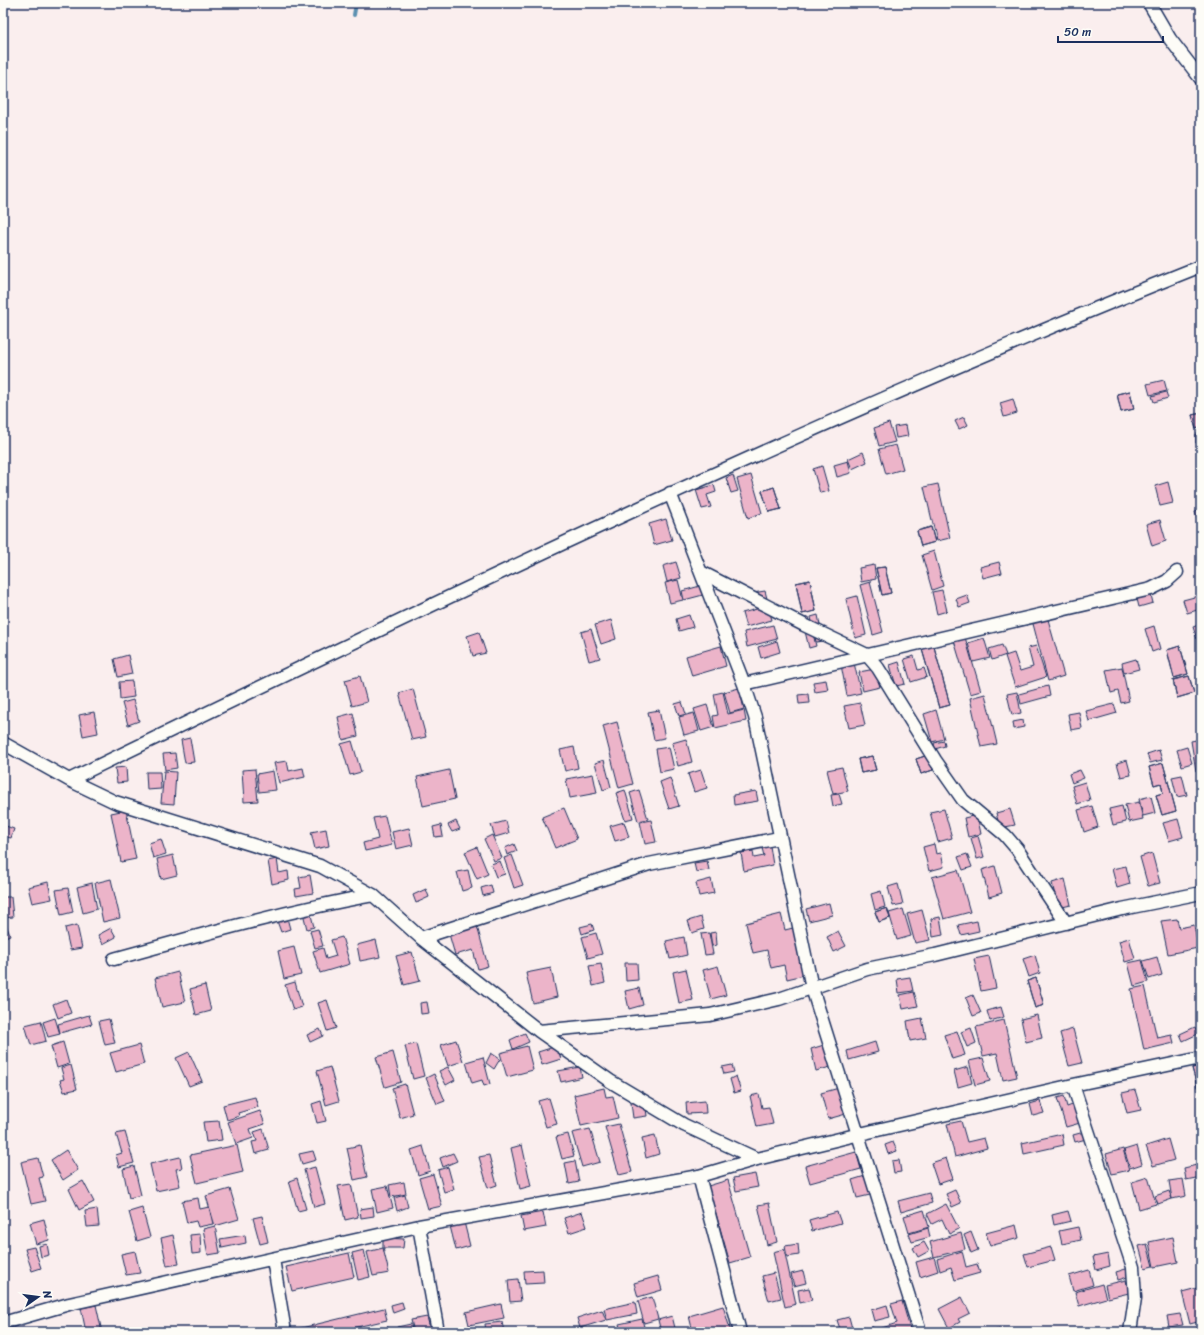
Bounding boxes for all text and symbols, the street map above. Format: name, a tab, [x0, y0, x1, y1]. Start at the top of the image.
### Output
scale bar	[1058, 18, 1163, 44]
text: 50 m	[1064, 21, 1091, 43]
north arrow	[18, 1277, 58, 1317]
text: N	[37, 1288, 57, 1301]

